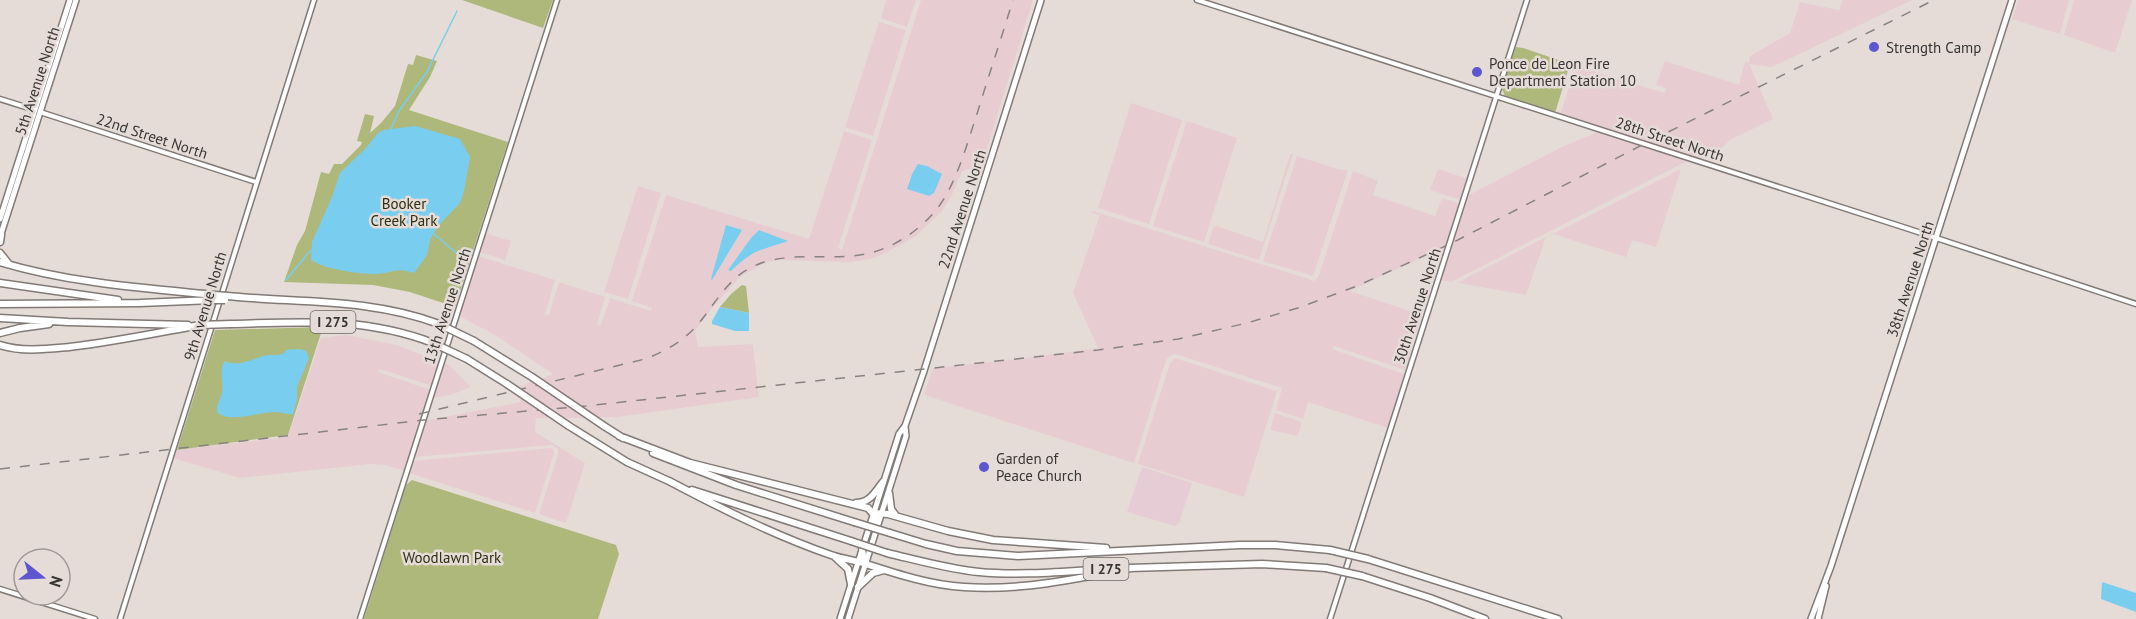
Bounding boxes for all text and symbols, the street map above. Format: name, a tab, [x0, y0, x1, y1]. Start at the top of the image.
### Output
street label: 5th Avenue North	[11, 24, 63, 138]
place label: Strength Camp	[1886, 38, 1981, 57]
marker: Strength Camp	[1867, 40, 1881, 54]
place label: Ponce de Leon Fire Department Station 10	[1489, 54, 1636, 90]
marker: Ponce de Leon Fire Department Station 10	[1470, 65, 1484, 79]
street label: 22nd Street North	[94, 109, 210, 163]
street label: 28th Street North	[1613, 113, 1727, 165]
street label: 22nd Avenue North	[934, 147, 990, 271]
park label: Booker Creek Park	[371, 194, 438, 230]
street label: 38th Avenue North	[1882, 219, 1938, 339]
street label: 13th Avenue North	[419, 246, 475, 366]
street label: 30th Avenue North	[1389, 246, 1445, 366]
street label: 9th Avenue North	[179, 249, 231, 363]
road number: I 275	[310, 311, 356, 333]
place label: Garden of Peace Church	[996, 449, 1082, 485]
marker: Garden of Peace Church	[977, 460, 991, 474]
north arrow	[12, 547, 72, 607]
park label: Woodlawn Park	[403, 548, 502, 567]
road number: I 275	[1084, 558, 1128, 580]
text: N	[45, 574, 67, 590]

